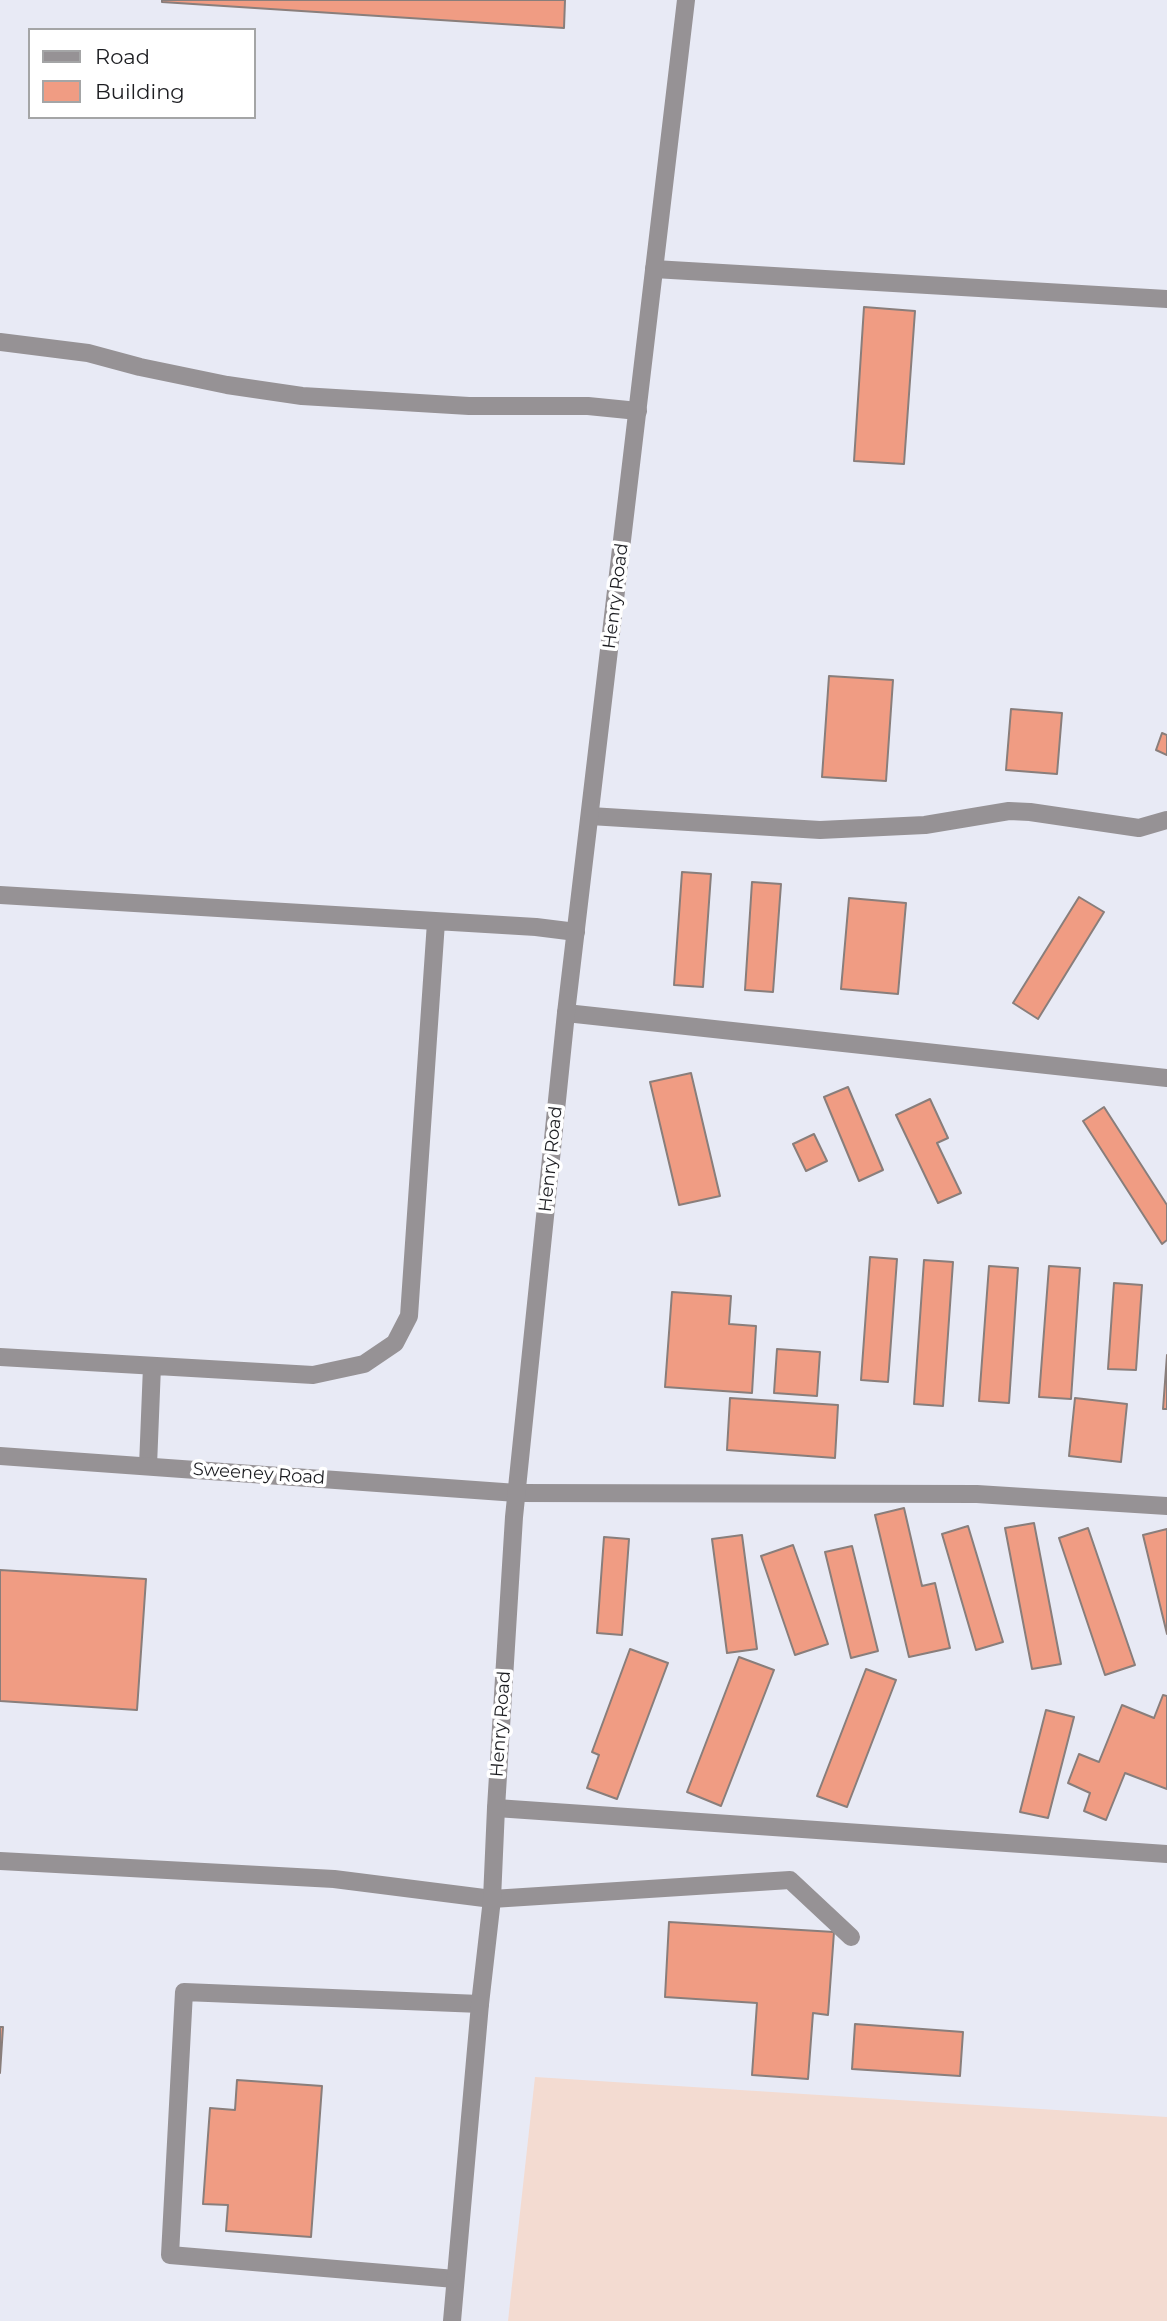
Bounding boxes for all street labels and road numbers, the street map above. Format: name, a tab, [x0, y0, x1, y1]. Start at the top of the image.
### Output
street label: Henry Road	[599, 542, 633, 650]
street label: Henry Road	[535, 1105, 567, 1213]
street label: Sweeney Road	[192, 1459, 326, 1489]
street label: Henry Road	[487, 1670, 515, 1778]

